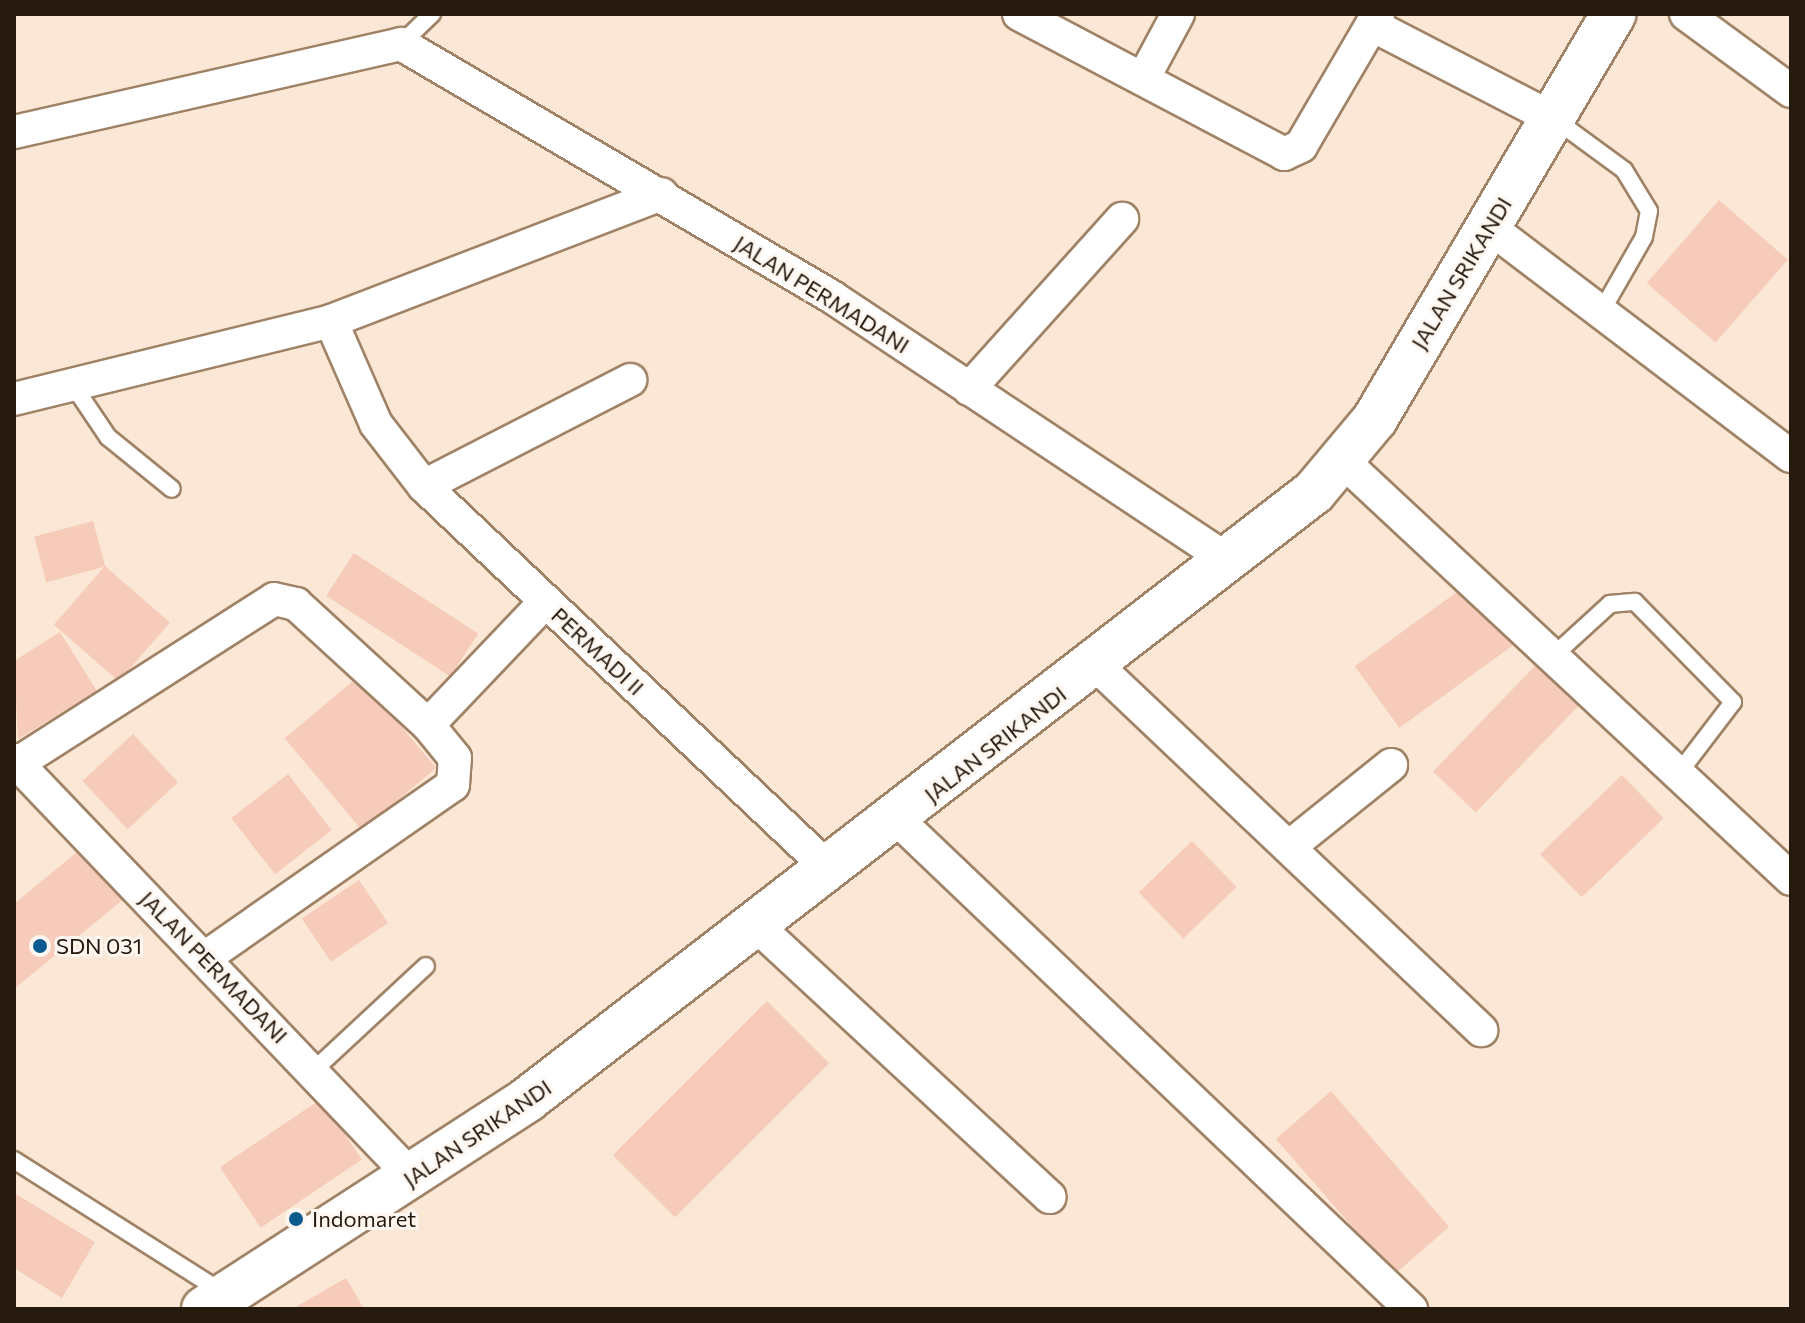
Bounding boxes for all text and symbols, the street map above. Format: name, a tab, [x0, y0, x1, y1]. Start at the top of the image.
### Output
street label: JALAN SRIKANDI	[1405, 192, 1517, 354]
street label: JALAN PERMADANI	[730, 229, 914, 359]
street label: PERMADI II	[546, 602, 650, 700]
street label: JALAN SRIKANDI	[919, 680, 1071, 808]
street label: JALAN PERMADANI	[135, 885, 293, 1049]
place label: SDN 031	[56, 933, 142, 959]
marker: SDN 031	[31, 937, 49, 955]
street label: JALAN SRIKANDI	[398, 1074, 556, 1192]
place label: Indomaret	[312, 1206, 416, 1232]
marker: Indomaret	[287, 1210, 305, 1228]

